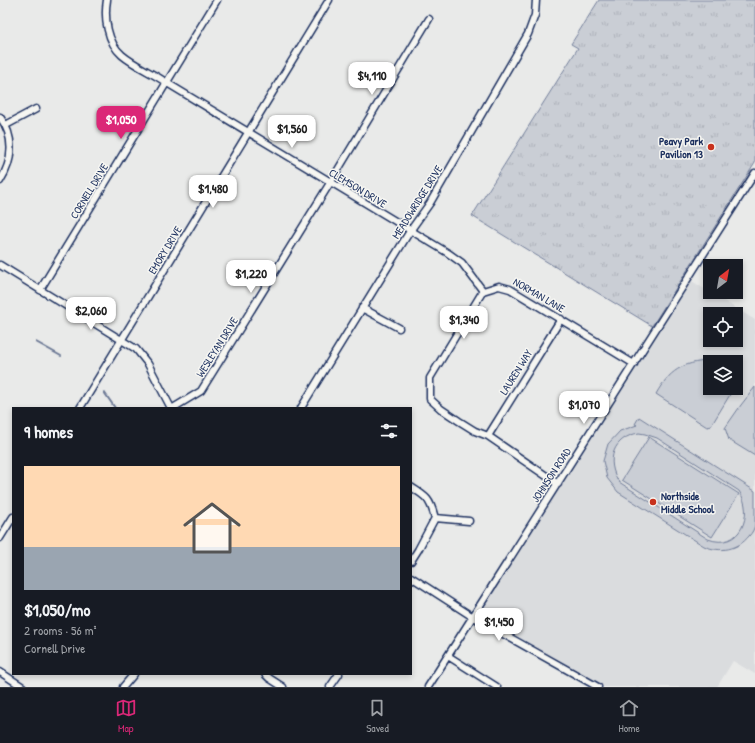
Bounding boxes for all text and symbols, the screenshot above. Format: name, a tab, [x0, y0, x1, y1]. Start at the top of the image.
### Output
pin: $4,110	[339, 62, 405, 96]
text: $4,110	[357, 66, 387, 84]
pin: $1,050	[88, 106, 154, 140]
text: $1,050	[105, 110, 137, 128]
pin: $1,560	[259, 115, 325, 149]
text: $1,560	[277, 119, 307, 137]
place label: Peavy Park Pavilion 13	[659, 134, 703, 161]
marker: Peavy Park Pavilion 13	[706, 142, 716, 152]
street label: CORNELL DRIVE	[67, 161, 111, 221]
street label: MEADOWRIDGE DRIVE	[389, 162, 445, 241]
street label: CLEMSON DRIVE	[327, 165, 390, 211]
pin: $1,480	[180, 175, 246, 209]
text: $1,480	[198, 179, 228, 197]
street label: EMORY DRIVE	[145, 223, 185, 277]
north arrow	[703, 259, 743, 299]
map controls	[703, 259, 743, 395]
pin: $1,220	[218, 260, 284, 294]
text: $1,220	[235, 264, 267, 282]
street label: NORMAN LANE	[511, 275, 567, 315]
pin: $2,060	[58, 297, 124, 331]
text: $2,060	[75, 301, 107, 319]
pin: $1,340	[431, 306, 497, 340]
button: locate	[703, 307, 743, 347]
text: $1,340	[449, 310, 479, 328]
street label: WESLEYAN DRIVE	[193, 314, 241, 380]
street label: LAUREN WAY	[497, 347, 535, 397]
button: layers	[703, 355, 743, 395]
pin: $1,070	[551, 391, 617, 425]
text: $1,070	[568, 395, 600, 413]
text: 9 homes	[24, 420, 73, 443]
icon: filters	[378, 420, 400, 442]
street label: JOHNSON ROAD	[528, 444, 574, 505]
place label: Northside Middle School	[661, 489, 715, 516]
icon: home	[176, 492, 248, 564]
marker: Northside Middle School	[648, 497, 658, 507]
text: $1,050/mo	[24, 598, 90, 621]
pin: $1,450	[466, 608, 532, 642]
text: $1,450	[484, 612, 514, 630]
text: 2 rooms · 56 m²	[24, 621, 97, 639]
text: Cornell Drive	[24, 639, 85, 657]
tab: Map	[115, 697, 137, 735]
tab: Saved	[366, 697, 389, 735]
tab: Home	[618, 697, 640, 735]

